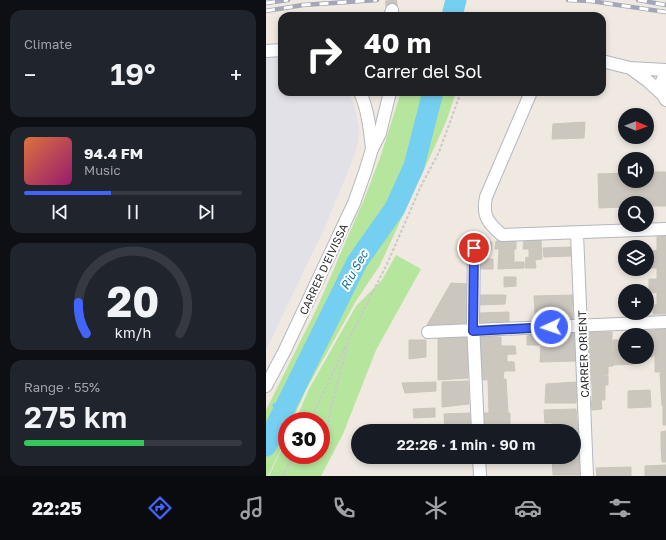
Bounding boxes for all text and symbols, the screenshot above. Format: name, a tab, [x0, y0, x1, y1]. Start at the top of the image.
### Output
text: 40 m	[364, 26, 431, 59]
icon: right	[298, 28, 350, 80]
text: Climate	[24, 36, 72, 52]
text: 19°	[110, 56, 156, 92]
text: Carrer del Sol	[364, 60, 482, 82]
text: −	[24, 61, 36, 88]
text: +	[230, 61, 242, 88]
north arrow	[618, 108, 654, 144]
map controls	[618, 108, 654, 364]
text: 94.4 FM	[84, 144, 143, 162]
button: sound	[618, 152, 654, 188]
text: Music	[84, 162, 121, 178]
button: search	[618, 196, 654, 232]
icon: previous	[49, 201, 71, 223]
icon: pause	[122, 201, 144, 223]
icon: next	[195, 201, 217, 223]
street label: CARRER D'EIVISSA	[296, 221, 350, 317]
pin	[457, 231, 491, 265]
icon: arrive	[463, 237, 485, 259]
button: layers	[618, 240, 654, 276]
water label: Riu Sec	[337, 246, 372, 292]
text: 20	[107, 276, 159, 326]
button: +	[618, 284, 654, 320]
position arrow	[530, 306, 572, 348]
street label: CARRER ORIENT	[575, 310, 591, 398]
text: km/h	[115, 324, 151, 341]
button: −	[618, 328, 654, 364]
text: Range · 55%	[24, 379, 100, 395]
text: 275 km	[24, 399, 127, 435]
speed limit sign: 30	[278, 412, 330, 464]
text: 22:26 · 1 min · 90 m	[397, 435, 535, 453]
icon: directions	[146, 494, 174, 522]
icon: music	[238, 494, 266, 522]
icon: phone	[330, 494, 358, 522]
icon: climate	[422, 494, 450, 522]
icon: car	[514, 494, 542, 522]
icon: filters	[606, 494, 634, 522]
text: 22:25	[32, 497, 82, 519]

